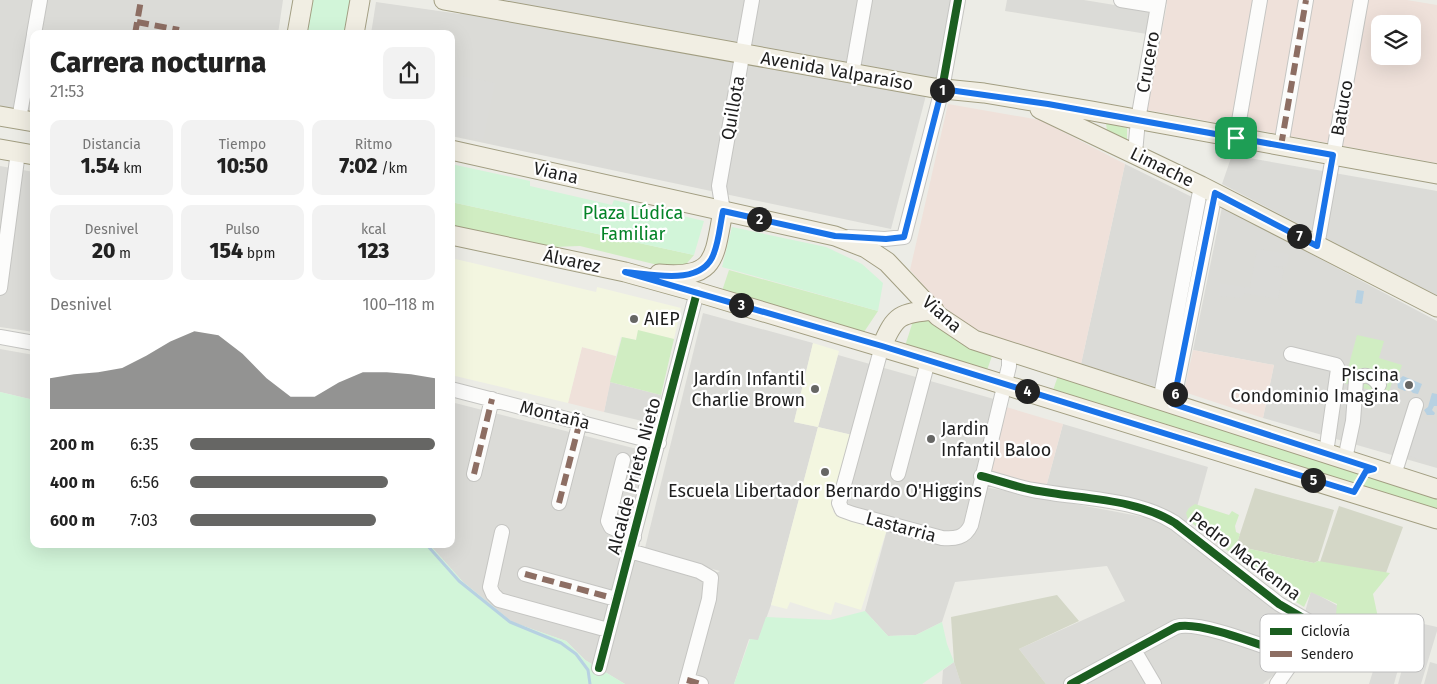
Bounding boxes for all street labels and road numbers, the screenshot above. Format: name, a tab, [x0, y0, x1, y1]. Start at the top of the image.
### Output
street label: Crucero	[1132, 29, 1164, 95]
street label: Avenida Valparaíso	[759, 47, 915, 95]
street label: Quillota	[717, 74, 749, 142]
street label: Batuco	[1326, 78, 1358, 138]
street label: Limache	[1127, 142, 1197, 192]
street label: Viana	[531, 157, 581, 189]
street label: Álvarez	[541, 243, 603, 278]
street label: Viana	[918, 291, 966, 337]
street label: Alcalde Prieto Nieto	[602, 395, 666, 557]
street label: Montaña	[518, 396, 592, 434]
street label: Lastarria	[864, 507, 938, 547]
street label: Pedro Mackenna	[1185, 507, 1305, 605]

